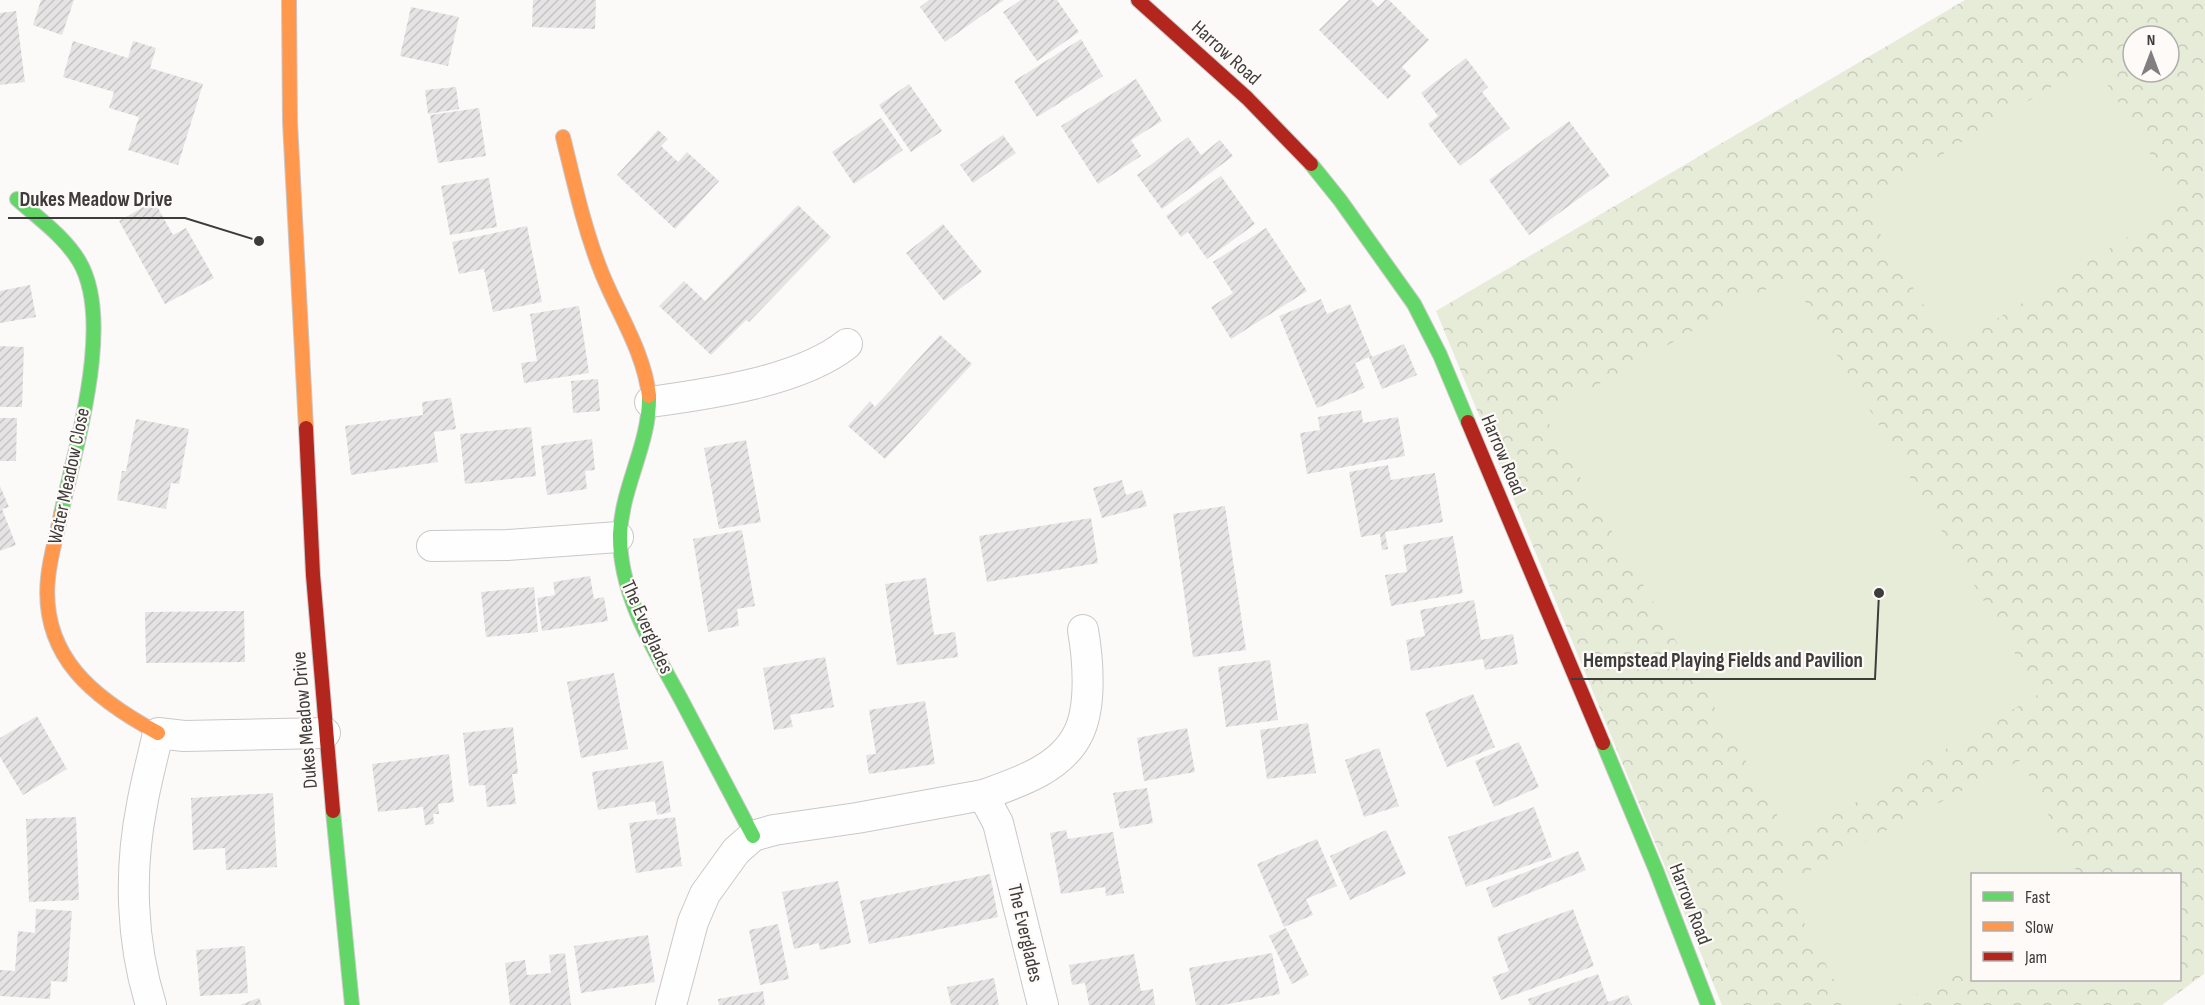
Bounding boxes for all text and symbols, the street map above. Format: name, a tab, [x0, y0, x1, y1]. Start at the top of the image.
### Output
street label: Harrow Road	[1186, 16, 1266, 90]
north arrow	[2121, 24, 2181, 84]
text: N	[2147, 31, 2155, 50]
callout: Dukes Meadow Drive	[8, 179, 185, 218]
text: Dukes Meadow Drive	[19, 187, 173, 212]
street label: Water Meadow Close	[43, 406, 95, 546]
street label: Harrow Road	[1475, 411, 1531, 499]
street label: The Everglades	[616, 577, 678, 677]
callout: Hempstead Playing Fields and Pavilion	[1571, 640, 1875, 679]
text: Hempstead Playing Fields and Pavilion	[1583, 648, 1863, 673]
street label: Dukes Meadow Drive	[287, 651, 323, 789]
street label: Harrow Road	[1664, 860, 1716, 948]
legend	[1971, 873, 2181, 981]
street label: The Everglades	[1002, 882, 1048, 984]
text: Fast	[2025, 887, 2051, 908]
text: Slow	[2025, 917, 2054, 938]
text: Jam	[2024, 947, 2047, 968]

